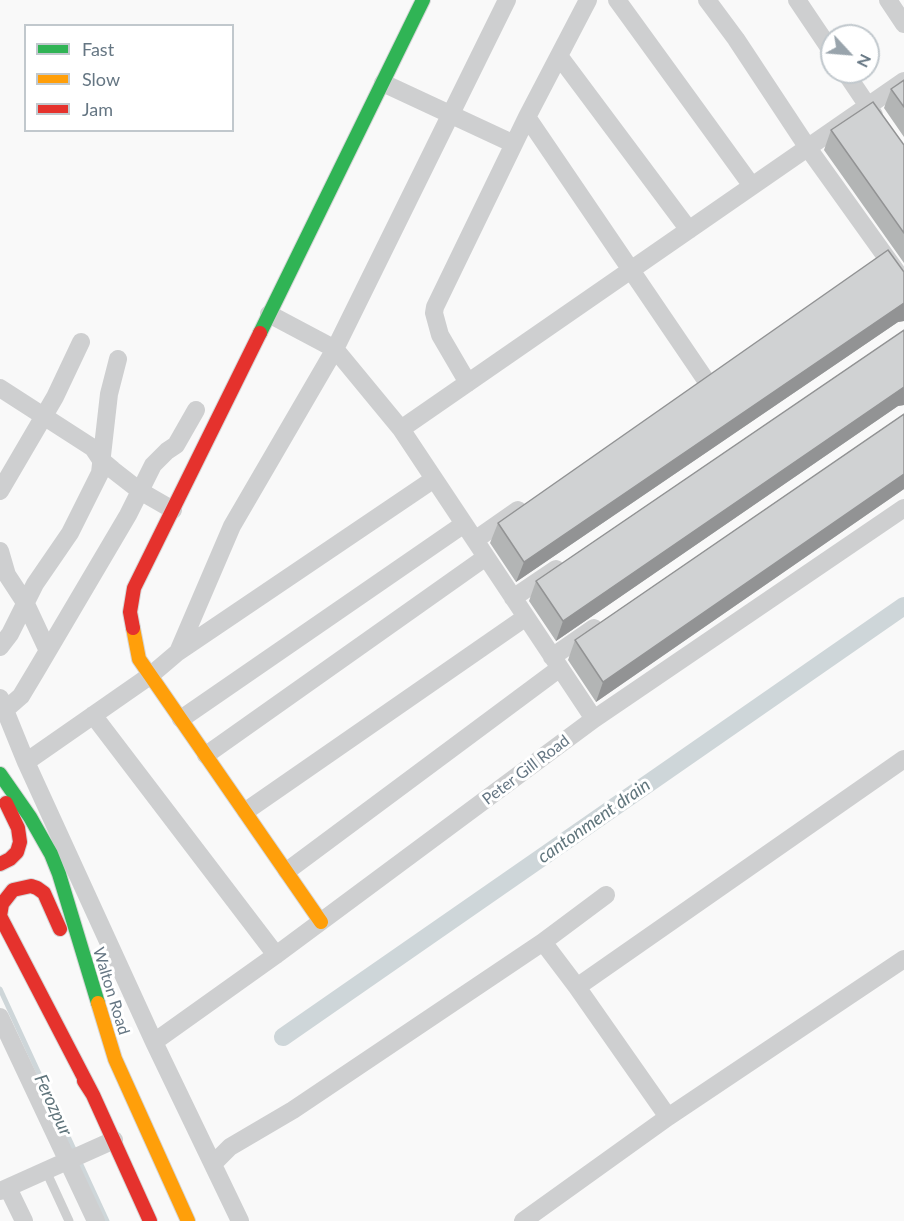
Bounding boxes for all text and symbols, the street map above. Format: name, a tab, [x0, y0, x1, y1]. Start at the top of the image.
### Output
legend	[24, 24, 234, 132]
north arrow	[820, 24, 880, 84]
text: Fast	[82, 38, 114, 60]
text: N	[854, 52, 876, 71]
text: Slow	[82, 68, 120, 90]
text: Jam	[82, 98, 113, 120]
street label: Peter Gill Road	[479, 731, 573, 809]
water label: cantonment drain	[533, 774, 655, 868]
street label: Walton Road	[89, 945, 133, 1037]
water label: Ferozpur	[29, 1071, 77, 1139]

